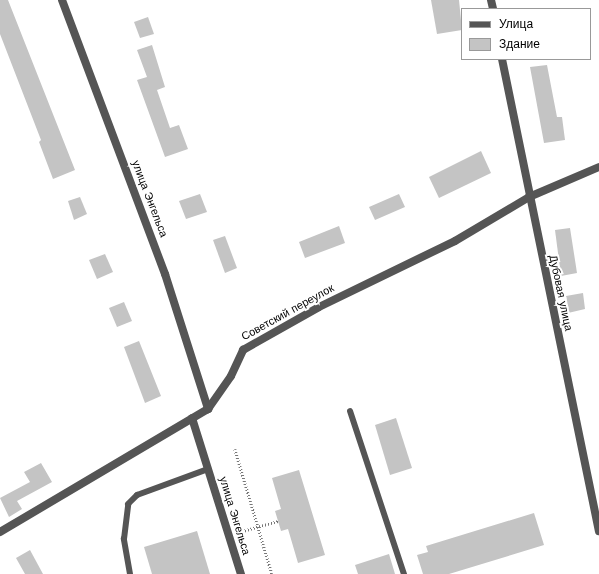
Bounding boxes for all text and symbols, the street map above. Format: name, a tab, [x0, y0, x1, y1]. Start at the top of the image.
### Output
legend	[461, 8, 591, 60]
text: Улица	[499, 17, 533, 31]
text: Здание	[499, 37, 540, 51]
street label: улица Энгельса	[128, 159, 170, 239]
street label: Дубовая улица	[545, 254, 575, 332]
street label: Советский переулок	[239, 282, 337, 344]
street label: улица Энгельса	[216, 475, 252, 557]

